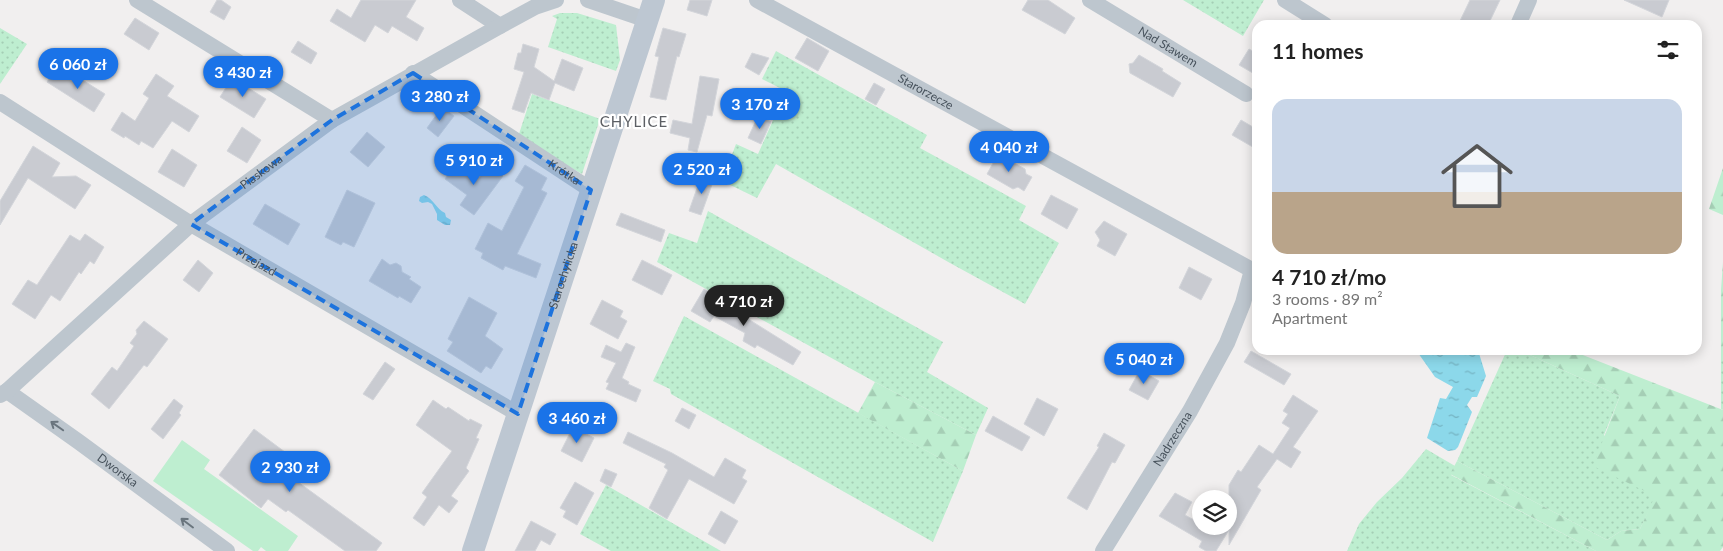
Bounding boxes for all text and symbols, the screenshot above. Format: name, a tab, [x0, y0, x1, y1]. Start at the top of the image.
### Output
street label: Nad Stawem	[1136, 23, 1201, 70]
icon: filters	[1654, 36, 1682, 64]
text: 11 homes	[1272, 38, 1363, 63]
pin: 6 060 zł	[26, 48, 130, 90]
text: 6 060 zł	[49, 54, 107, 73]
pin: 3 430 zł	[191, 56, 295, 98]
text: 3 430 zł	[214, 62, 272, 81]
street label: Starorzecze	[895, 70, 956, 113]
pin: 3 280 zł	[388, 80, 492, 122]
text: 3 280 zł	[411, 86, 469, 105]
pin: 3 170 zł	[708, 88, 812, 130]
text: 3 170 zł	[731, 94, 789, 113]
district label: CHYLICE	[600, 112, 668, 130]
pin: 4 040 zł	[957, 130, 1061, 173]
icon: home	[1432, 131, 1522, 221]
text: 4 040 zł	[980, 137, 1038, 156]
pin: 5 910 zł	[422, 144, 526, 186]
text: 5 910 zł	[445, 150, 503, 169]
street label: Piaskowa	[237, 151, 285, 192]
pin: 2 520 zł	[650, 152, 754, 195]
street label: Krótka	[546, 156, 583, 188]
text: 2 520 zł	[673, 159, 731, 178]
street label: Starochylicka	[545, 240, 581, 311]
street label: Przejazd	[234, 244, 279, 279]
text: 4 710 zł/mo	[1272, 264, 1386, 289]
pin: 4 710 zł	[692, 284, 796, 327]
text: 3 rooms · 89 m²	[1272, 289, 1383, 308]
text: 4 710 zł	[715, 291, 773, 310]
text: Apartment	[1272, 308, 1347, 327]
pin: 5 040 zł	[1092, 342, 1196, 385]
text: 5 040 zł	[1115, 349, 1173, 368]
pin: 3 460 zł	[525, 402, 629, 444]
text: 3 460 zł	[548, 408, 606, 427]
street label: Nadrzeczna	[1150, 408, 1195, 469]
one-way arrow	[50, 421, 64, 431]
street label: Dworska	[94, 450, 141, 490]
pin: 2 930 zł	[238, 450, 342, 493]
text: 2 930 zł	[261, 457, 319, 476]
map controls	[1192, 490, 1237, 535]
button: layers	[1192, 490, 1237, 535]
one-way arrow	[180, 518, 194, 528]

